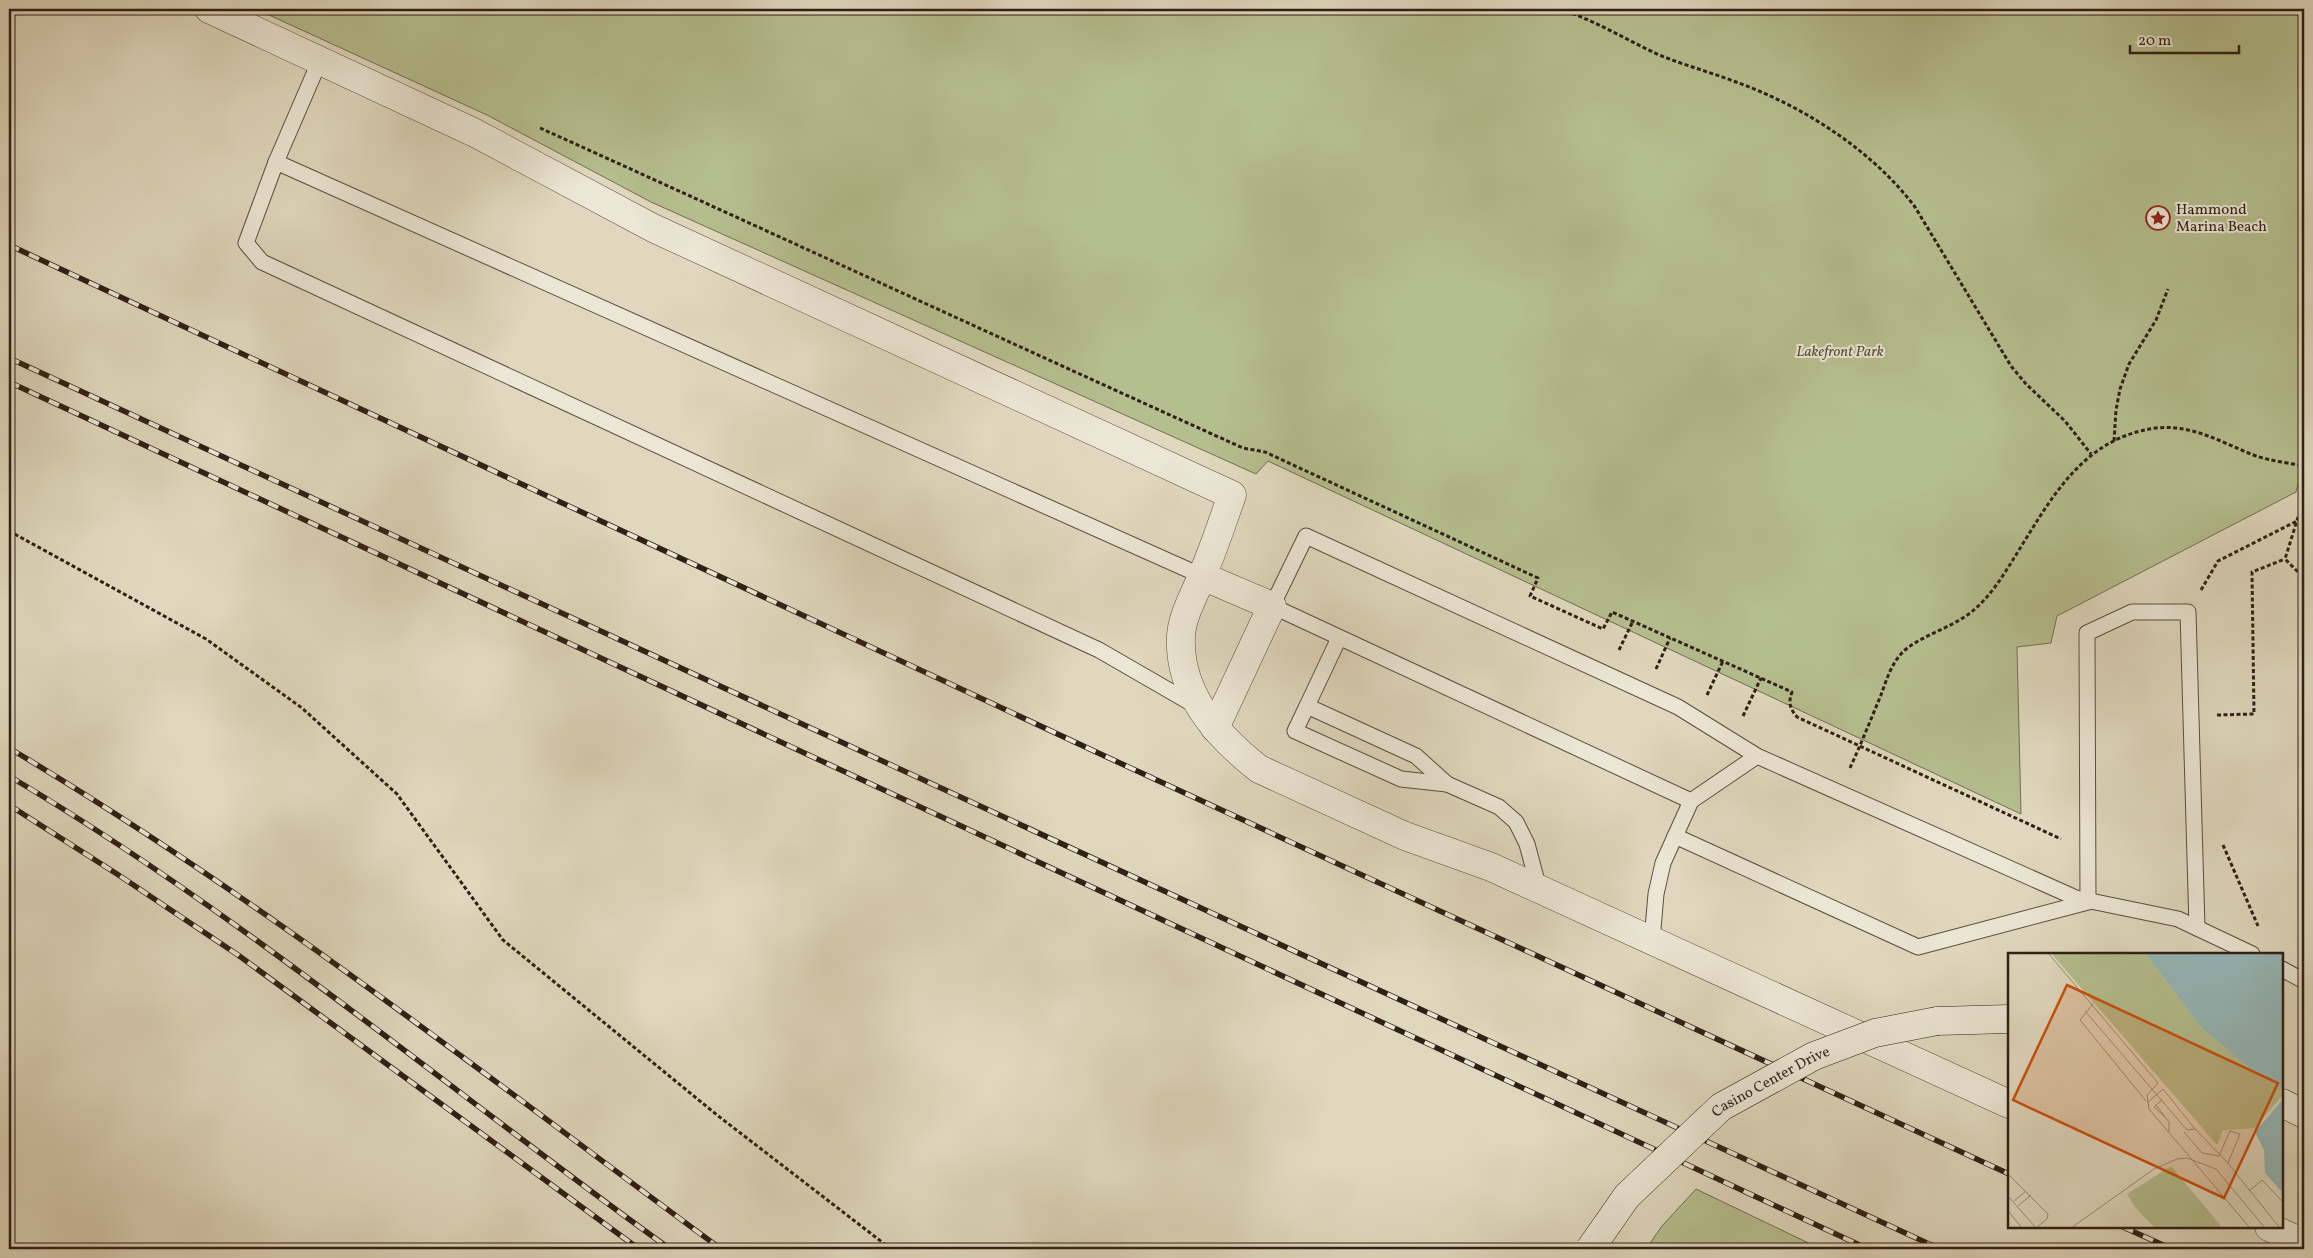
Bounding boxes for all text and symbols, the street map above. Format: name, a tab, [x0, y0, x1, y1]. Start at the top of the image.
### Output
scale bar	[2130, 22, 2239, 54]
text: 20 m	[2138, 31, 2171, 52]
place label: Hammond Marina Beach	[2176, 200, 2267, 238]
place icon: Hammond Marina Beach	[2145, 205, 2171, 231]
park label: Lakefront Park	[1796, 342, 1884, 363]
inset map	[2008, 953, 2283, 1228]
street label: Casino Center Drive	[1707, 1042, 1833, 1123]

